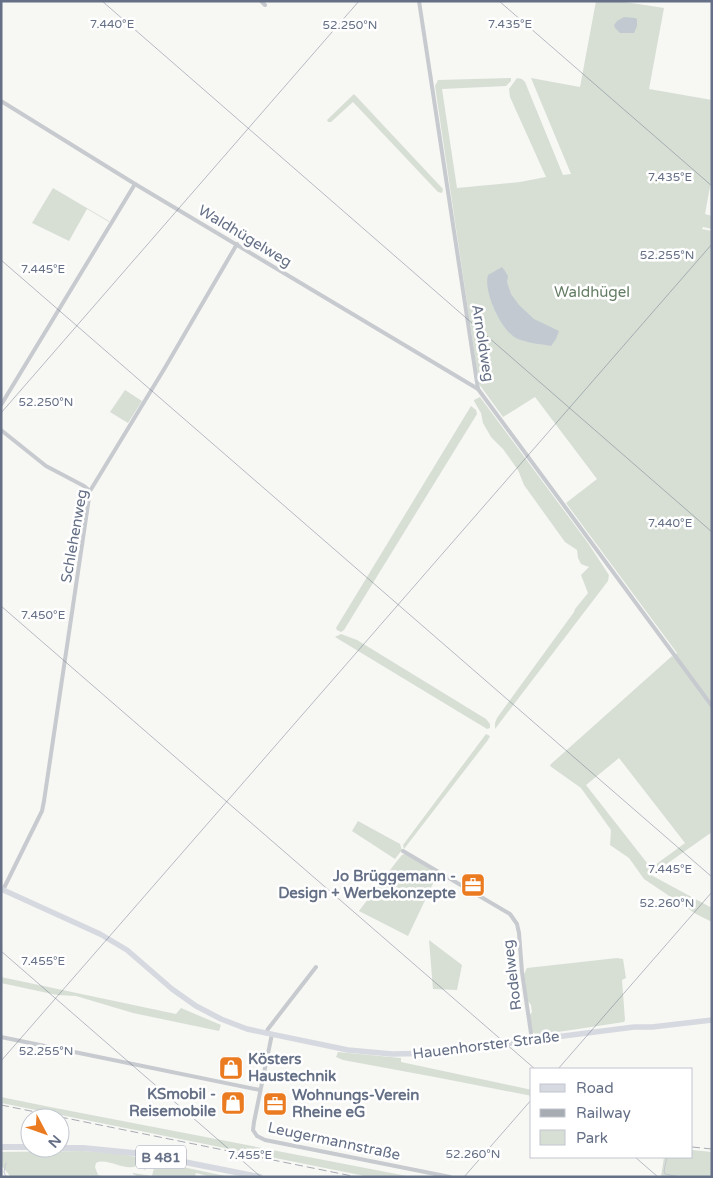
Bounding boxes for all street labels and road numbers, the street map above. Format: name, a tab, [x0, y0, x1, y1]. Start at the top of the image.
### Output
street label: Waldhügelweg	[195, 201, 295, 271]
street label: Arnoldweg	[468, 303, 498, 383]
street label: Schlehenweg	[57, 488, 91, 584]
street label: Rodelweg	[499, 939, 525, 1011]
street label: Hauenhorster Straße	[412, 1027, 560, 1063]
street label: Leugermannstraße	[266, 1118, 402, 1164]
road number: B 481	[136, 1146, 186, 1168]

